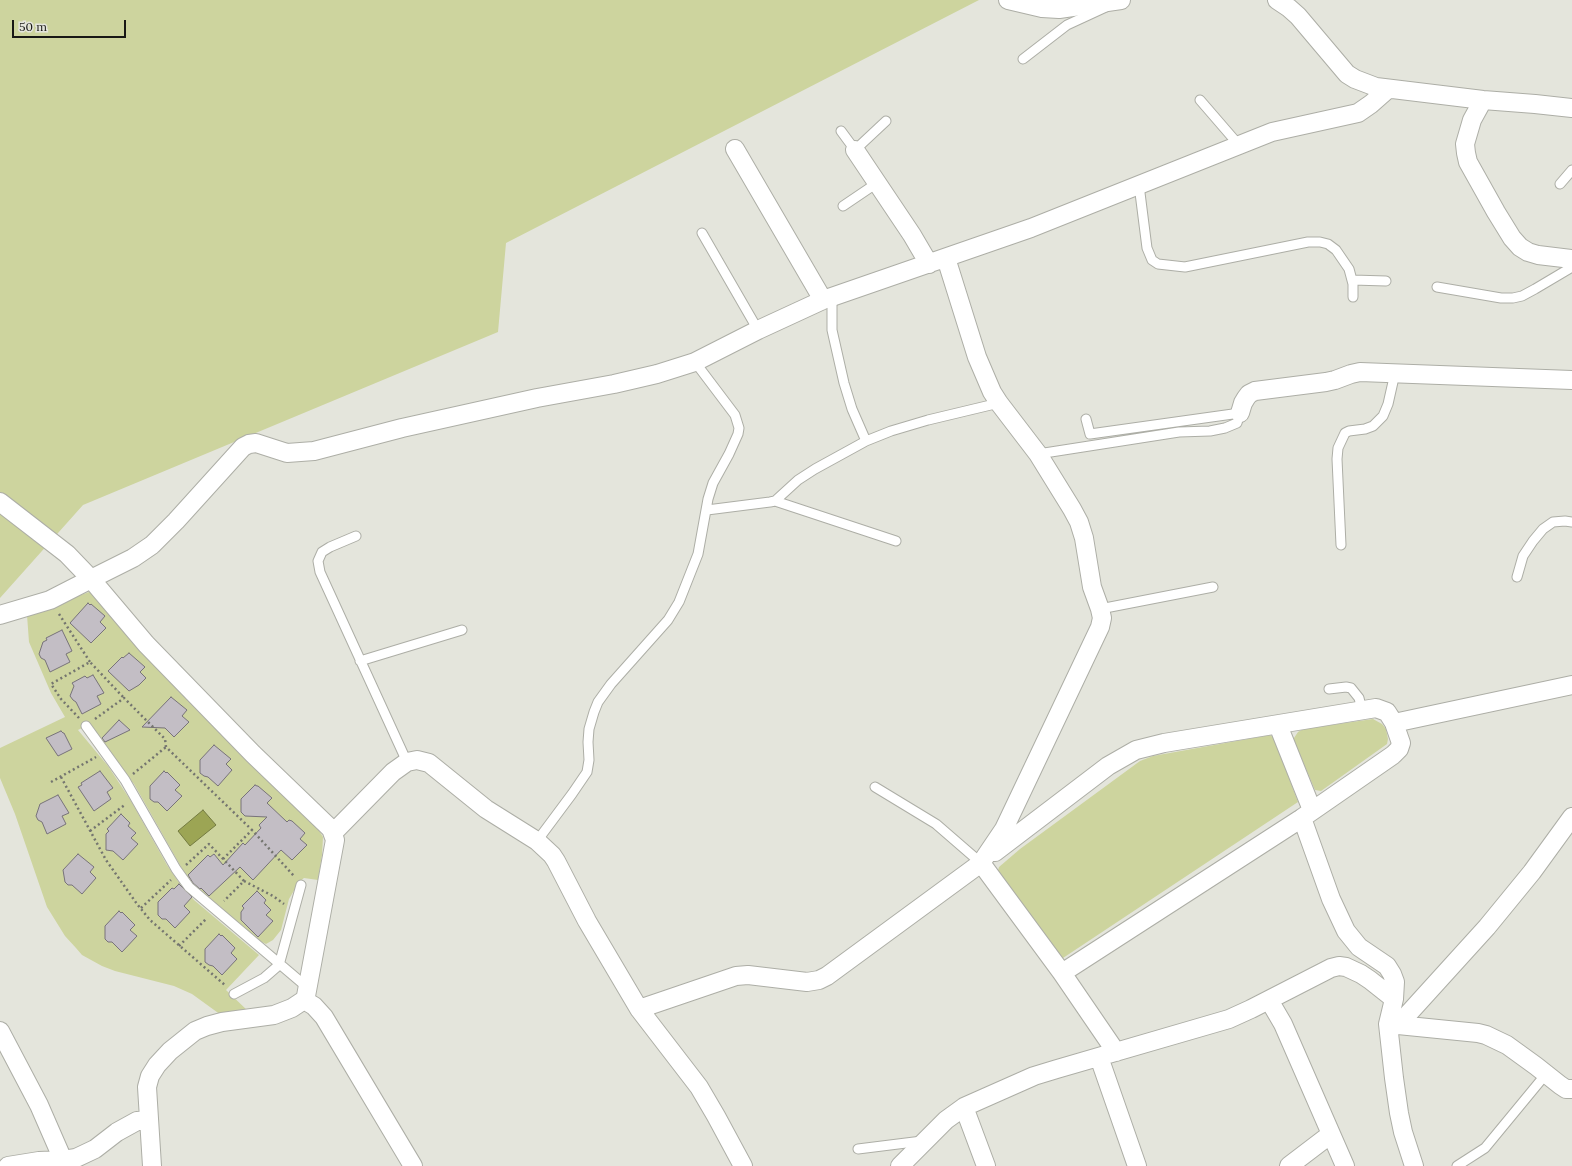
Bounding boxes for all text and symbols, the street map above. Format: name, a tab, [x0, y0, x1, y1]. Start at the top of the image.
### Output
scale bar	[14, 12, 128, 38]
text: 50 m	[19, 19, 47, 34]

